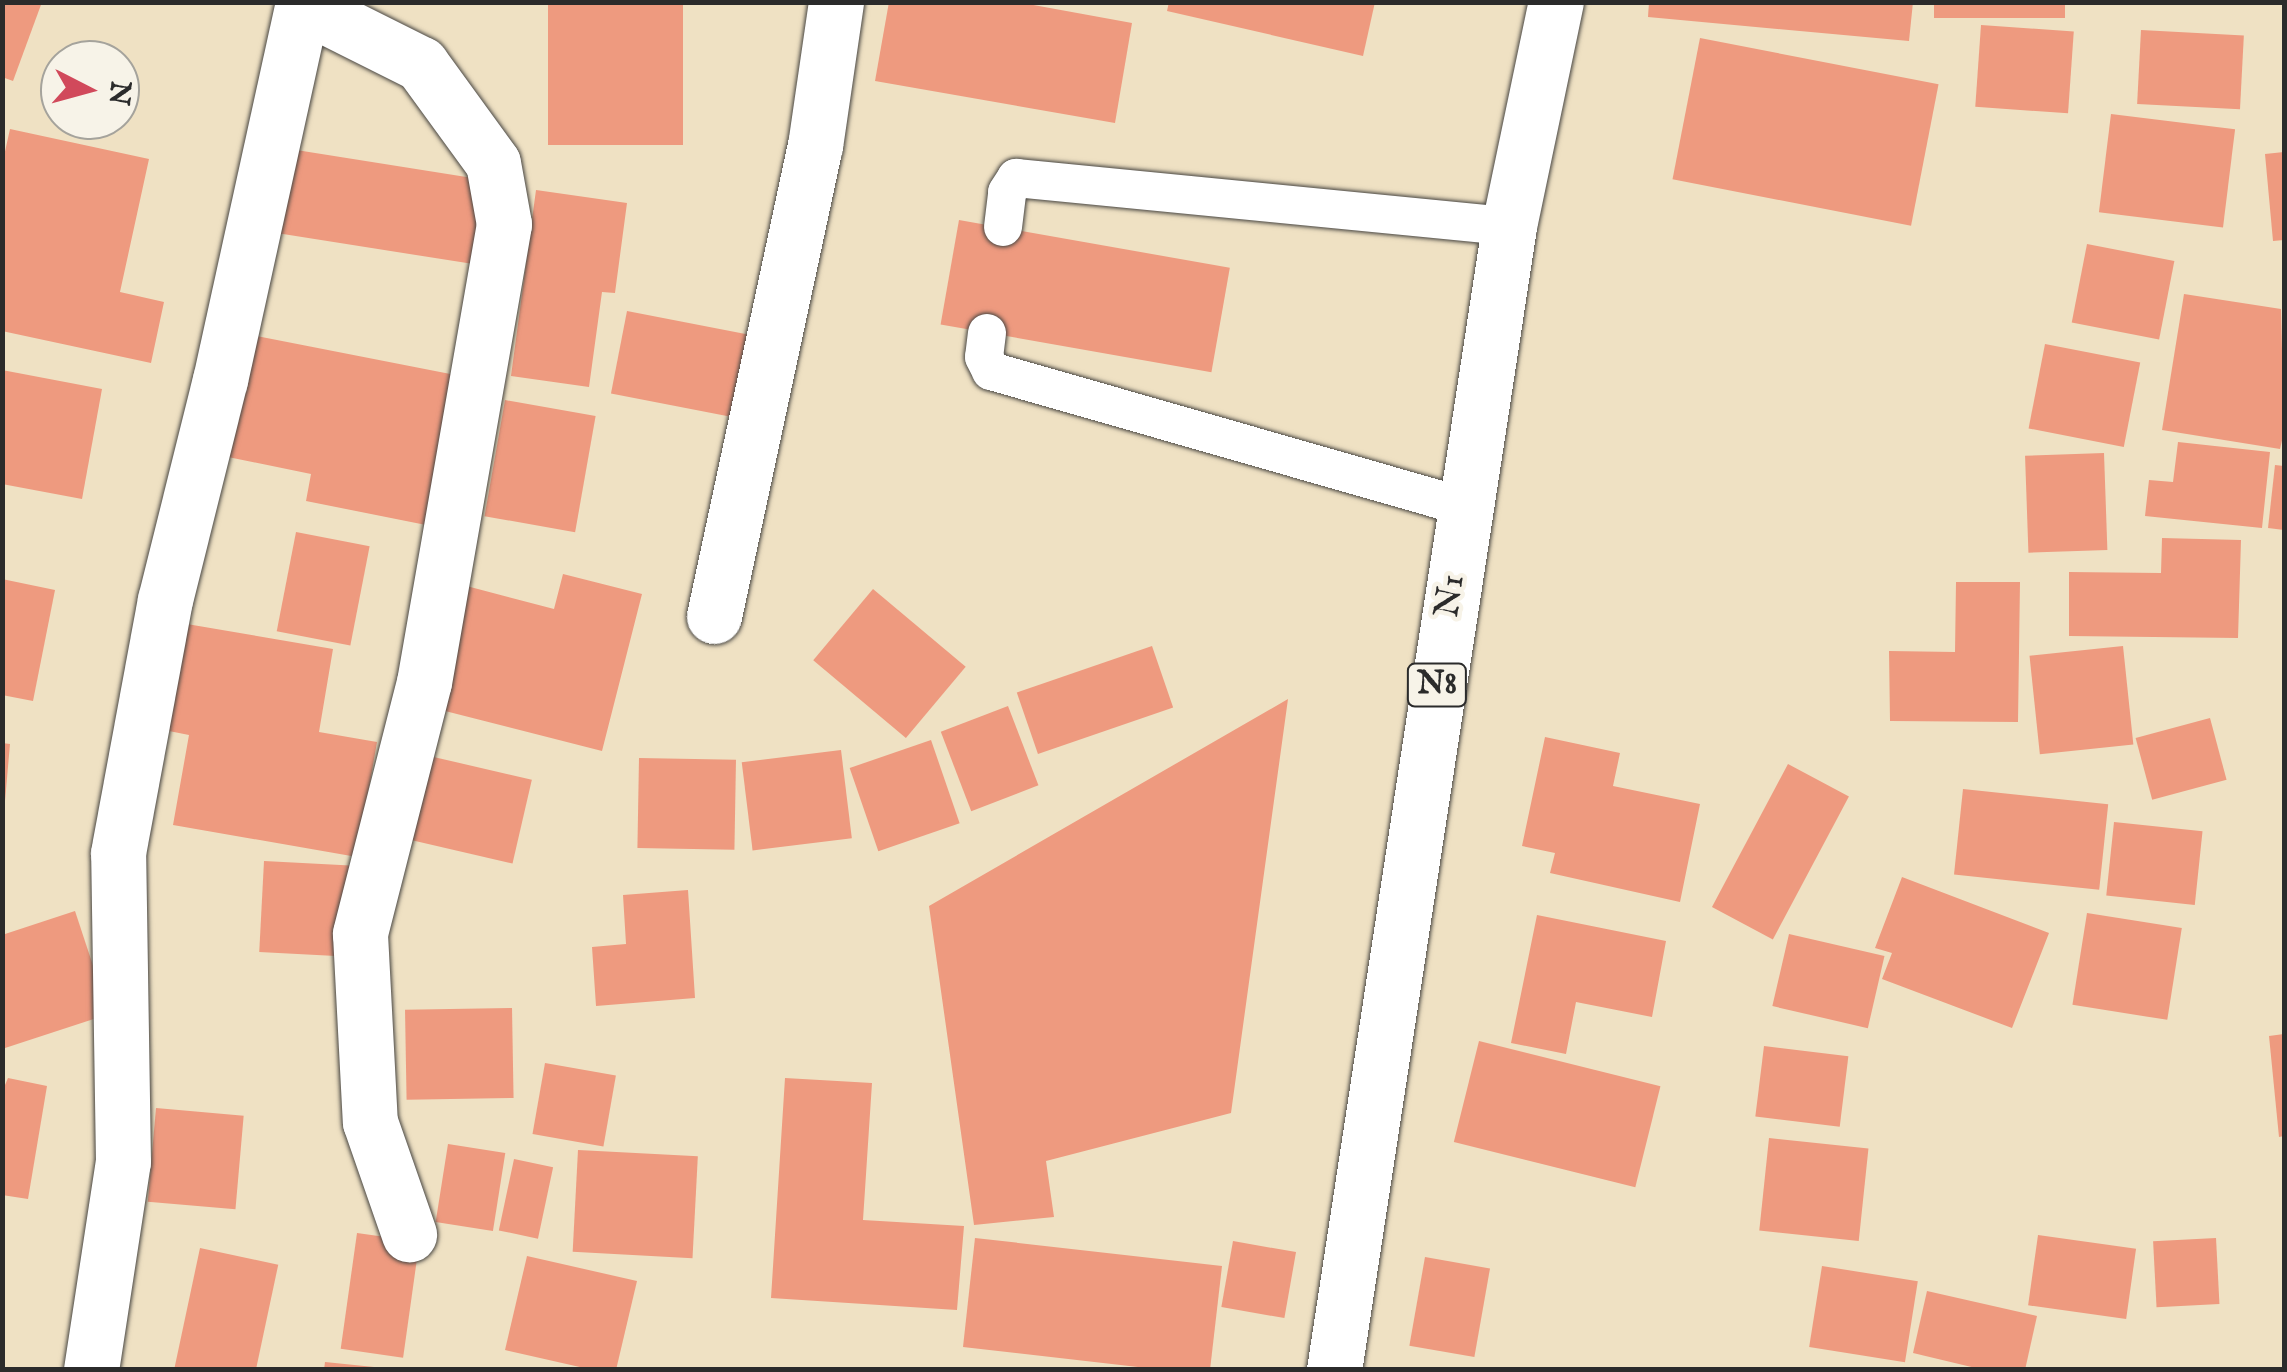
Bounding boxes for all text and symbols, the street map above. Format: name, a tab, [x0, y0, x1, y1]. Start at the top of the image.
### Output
north arrow	[40, 40, 140, 140]
text: N	[100, 79, 137, 107]
street label: N1	[1427, 571, 1475, 621]
road number: N8	[1404, 658, 1470, 712]

